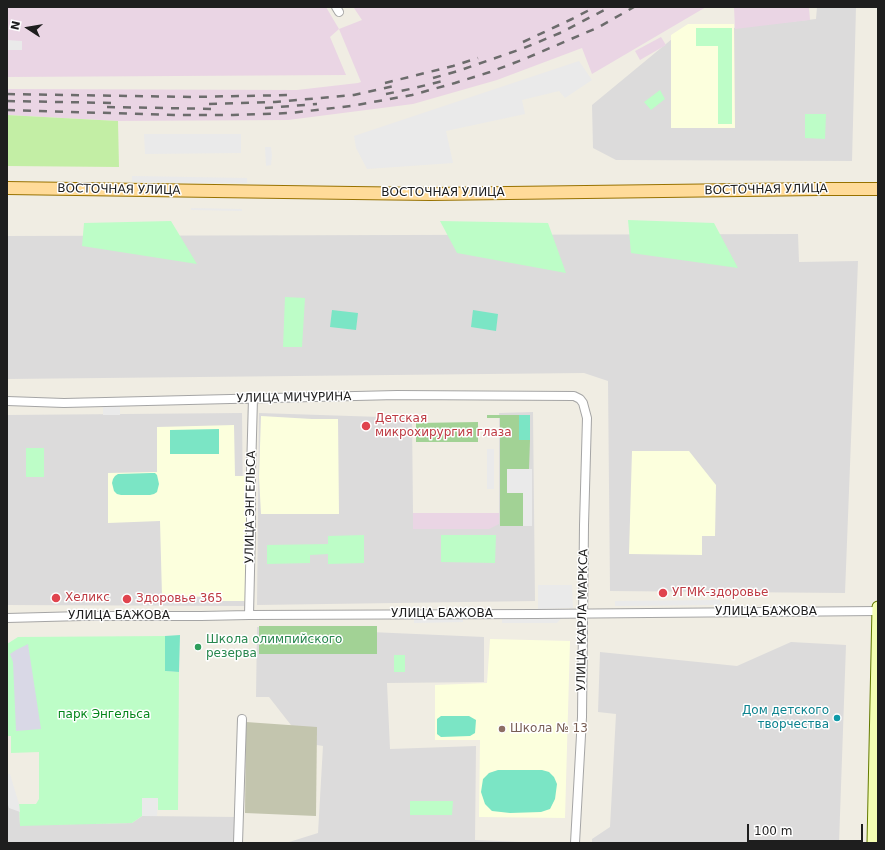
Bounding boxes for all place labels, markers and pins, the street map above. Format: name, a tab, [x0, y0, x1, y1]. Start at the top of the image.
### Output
place label: Детская микрохирургия глаза	[375, 412, 511, 440]
marker: Детская микрохирургия глаза	[360, 420, 372, 432]
place label: УГМК-здоровье	[672, 586, 768, 600]
marker: УГМК-здоровье	[657, 587, 669, 599]
place label: Хеликс	[65, 591, 110, 605]
marker: Хеликс	[50, 592, 62, 604]
place label: Здоровье 365	[136, 592, 223, 606]
marker: Здоровье 365	[121, 593, 133, 605]
place label: Школа олимпийского резерва	[206, 633, 342, 661]
marker: Школа олимпийского резерва	[193, 642, 203, 652]
place label: Дом детского творчества	[742, 704, 829, 732]
marker: Дом детского творчества	[832, 713, 842, 723]
place label: Школа № 13	[510, 722, 588, 736]
marker: Школа № 13	[497, 724, 507, 734]

